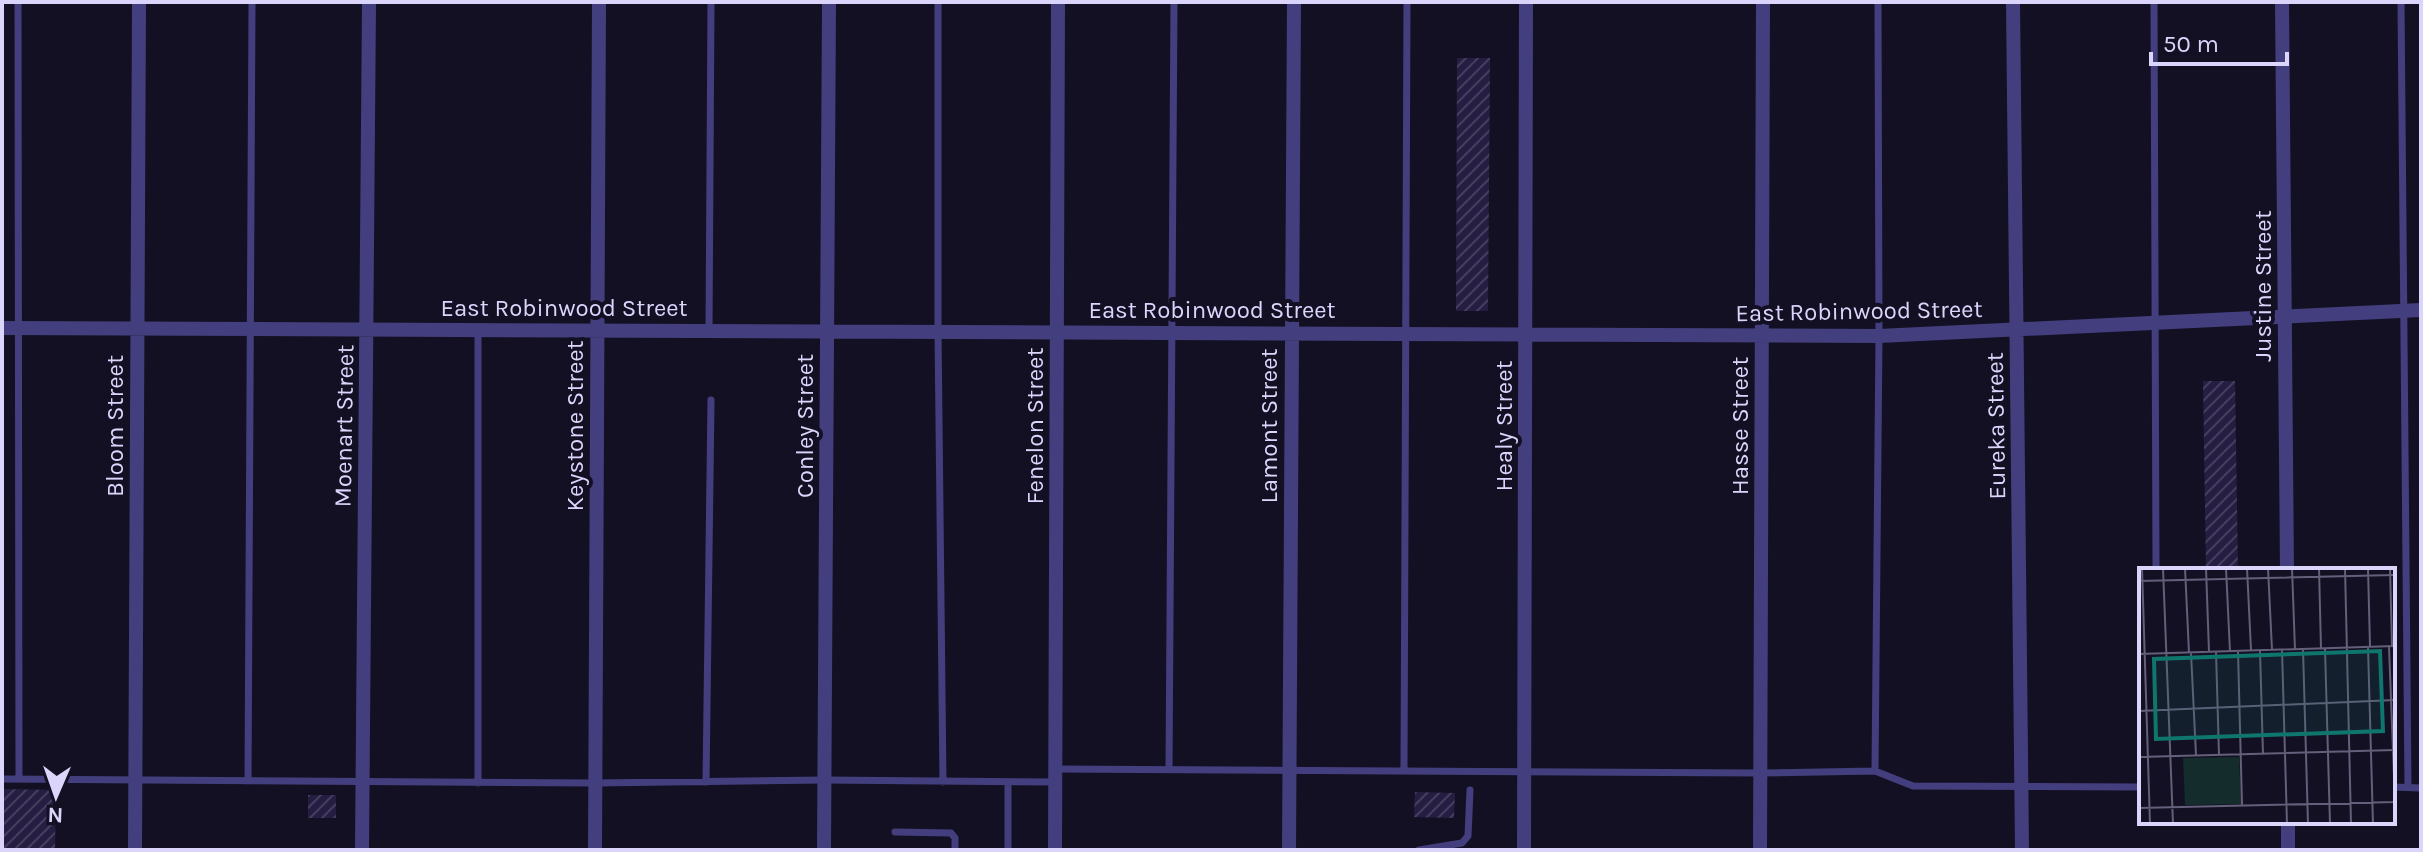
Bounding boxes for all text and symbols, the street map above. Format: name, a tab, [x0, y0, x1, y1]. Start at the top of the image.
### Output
scale bar	[2151, 16, 2287, 66]
text: 50 m	[2163, 30, 2219, 58]
street label: Justine Street	[2249, 210, 2277, 362]
street label: East Robinwood Street	[440, 294, 688, 322]
street label: East Robinwood Street	[1735, 295, 1983, 327]
street label: East Robinwood Street	[1088, 296, 1336, 324]
street label: Keystone Street	[561, 340, 589, 512]
street label: Moenart Street	[329, 344, 359, 508]
street label: Fenelon Street	[1021, 348, 1049, 504]
street label: Lamont Street	[1255, 348, 1283, 504]
street label: Eureka Street	[1981, 352, 2011, 500]
street label: Conley Street	[791, 354, 819, 498]
street label: Bloom Street	[101, 355, 129, 497]
street label: Hasse Street	[1726, 357, 1754, 495]
street label: Healy Street	[1490, 360, 1518, 492]
inset map	[2139, 568, 2395, 824]
north arrow	[16, 756, 96, 836]
text: N	[47, 802, 64, 828]

